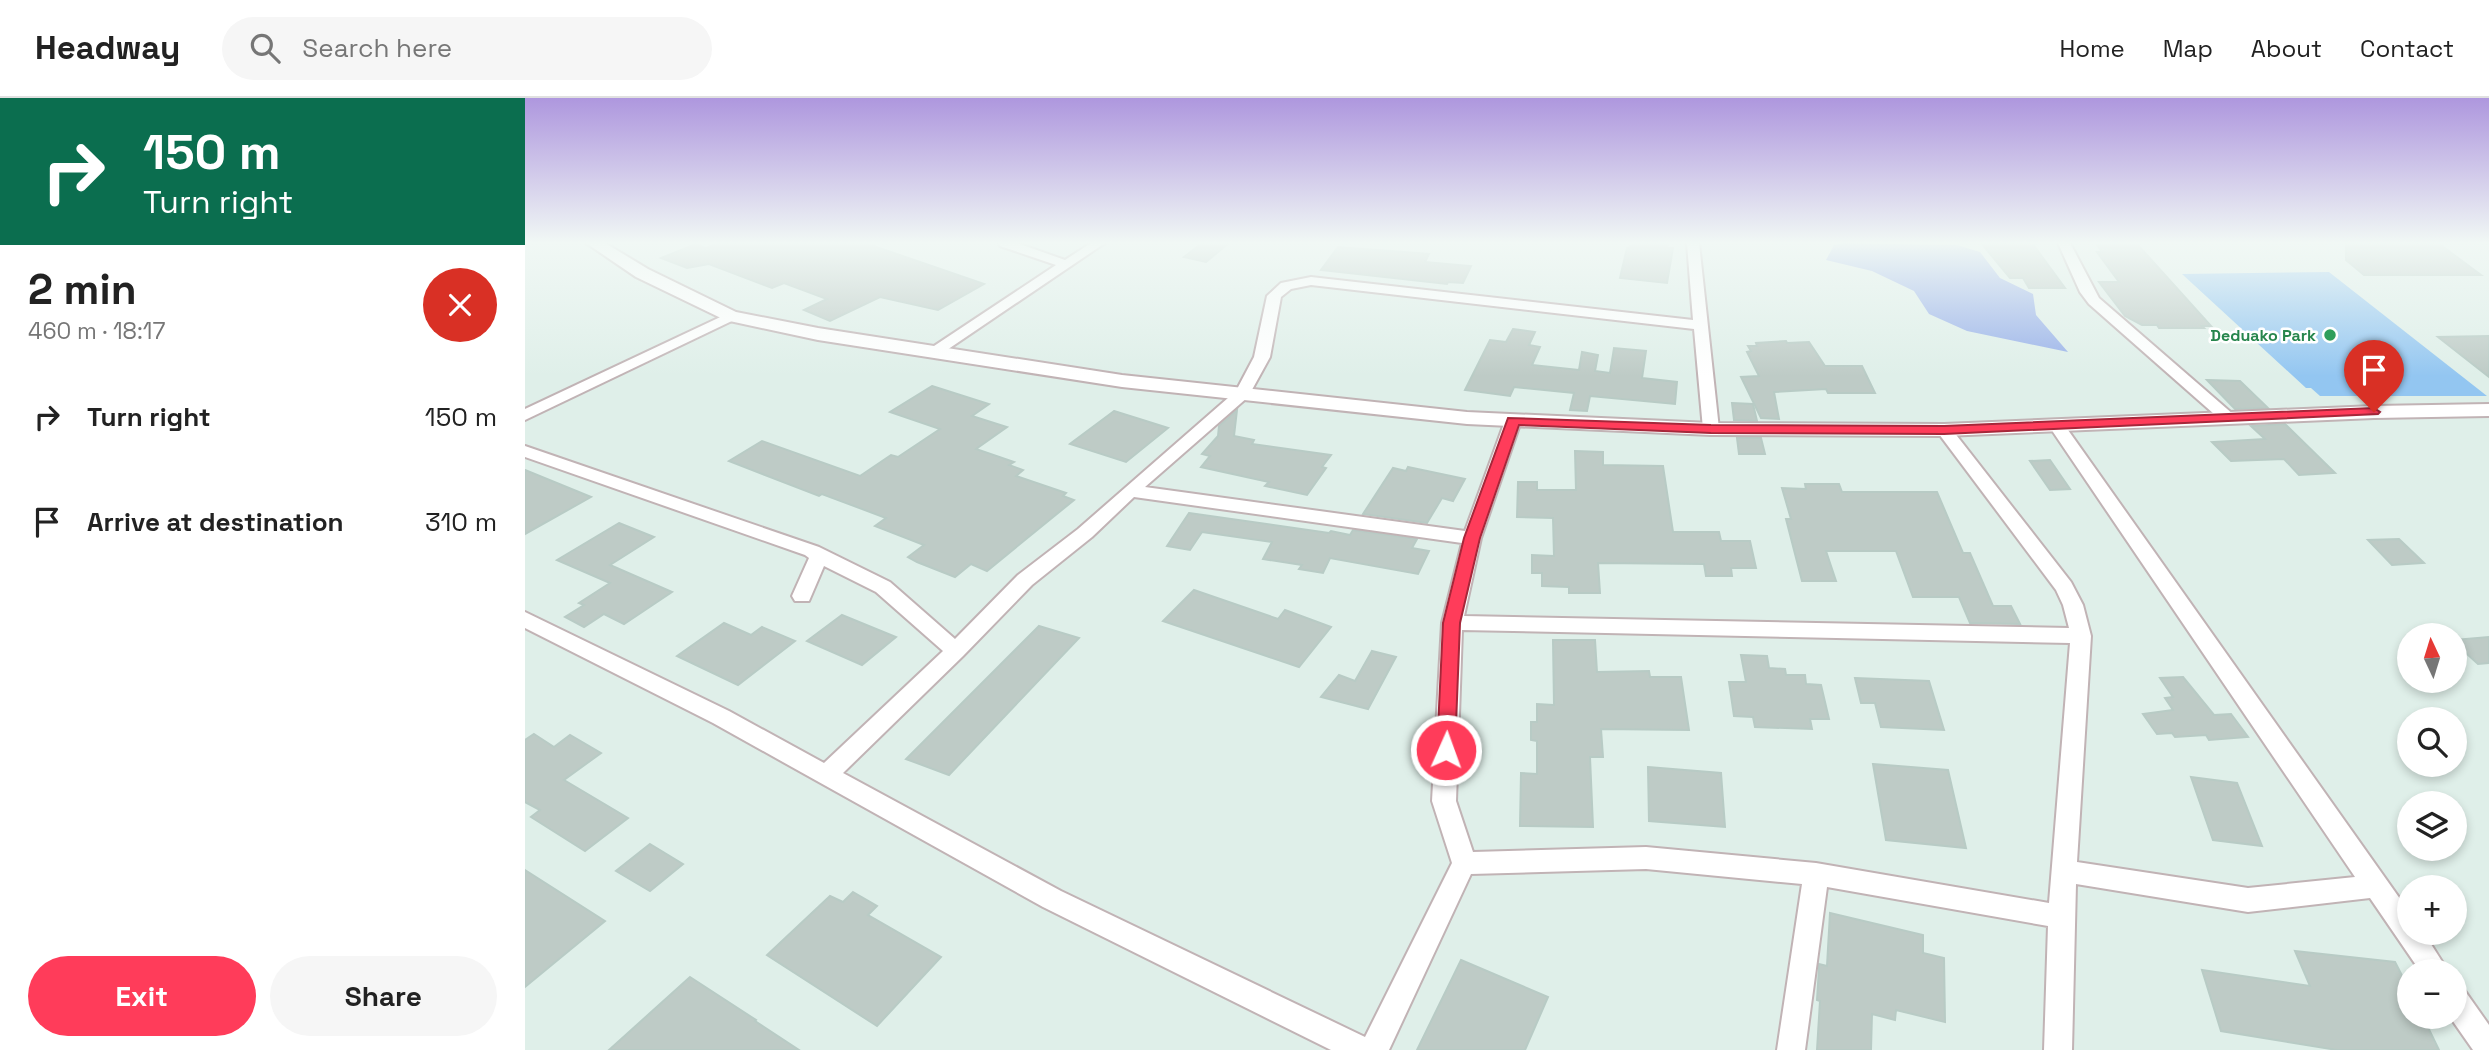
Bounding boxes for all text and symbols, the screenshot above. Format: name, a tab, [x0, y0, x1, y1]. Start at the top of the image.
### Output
search box	[222, 17, 712, 80]
text: Headway	[35, 27, 180, 69]
icon: search	[246, 29, 284, 67]
text: Search here	[302, 31, 452, 65]
text: Home	[2059, 33, 2125, 64]
text: Map	[2163, 33, 2213, 64]
text: About	[2251, 33, 2322, 64]
text: Contact	[2360, 33, 2454, 64]
text: 150 m	[143, 121, 281, 183]
icon: right	[28, 126, 119, 217]
text: Turn right	[143, 182, 293, 222]
text: 2 min	[28, 263, 137, 316]
button: close	[423, 268, 497, 342]
text: 460 m · 18:17	[28, 316, 165, 346]
place label: Deduako Park	[2210, 325, 2316, 346]
marker: Deduako Park	[2322, 327, 2338, 343]
pin	[2344, 340, 2404, 412]
icon: arrive	[2355, 351, 2393, 389]
icon: right	[28, 398, 66, 436]
text: Turn right	[87, 400, 211, 434]
text: 150 m	[425, 400, 497, 434]
icon: arrive	[28, 503, 66, 541]
text: Arrive at destination	[87, 505, 344, 539]
text: 310 m	[425, 505, 497, 539]
north arrow	[2397, 623, 2467, 693]
map controls	[2397, 623, 2467, 1029]
button: search	[2397, 707, 2467, 777]
position arrow	[1409, 713, 1483, 787]
button: layers	[2397, 791, 2467, 861]
button: +	[2397, 875, 2467, 945]
button: Exit	[28, 956, 256, 1036]
button: Share	[270, 956, 497, 1036]
button: −	[2397, 959, 2467, 1029]

